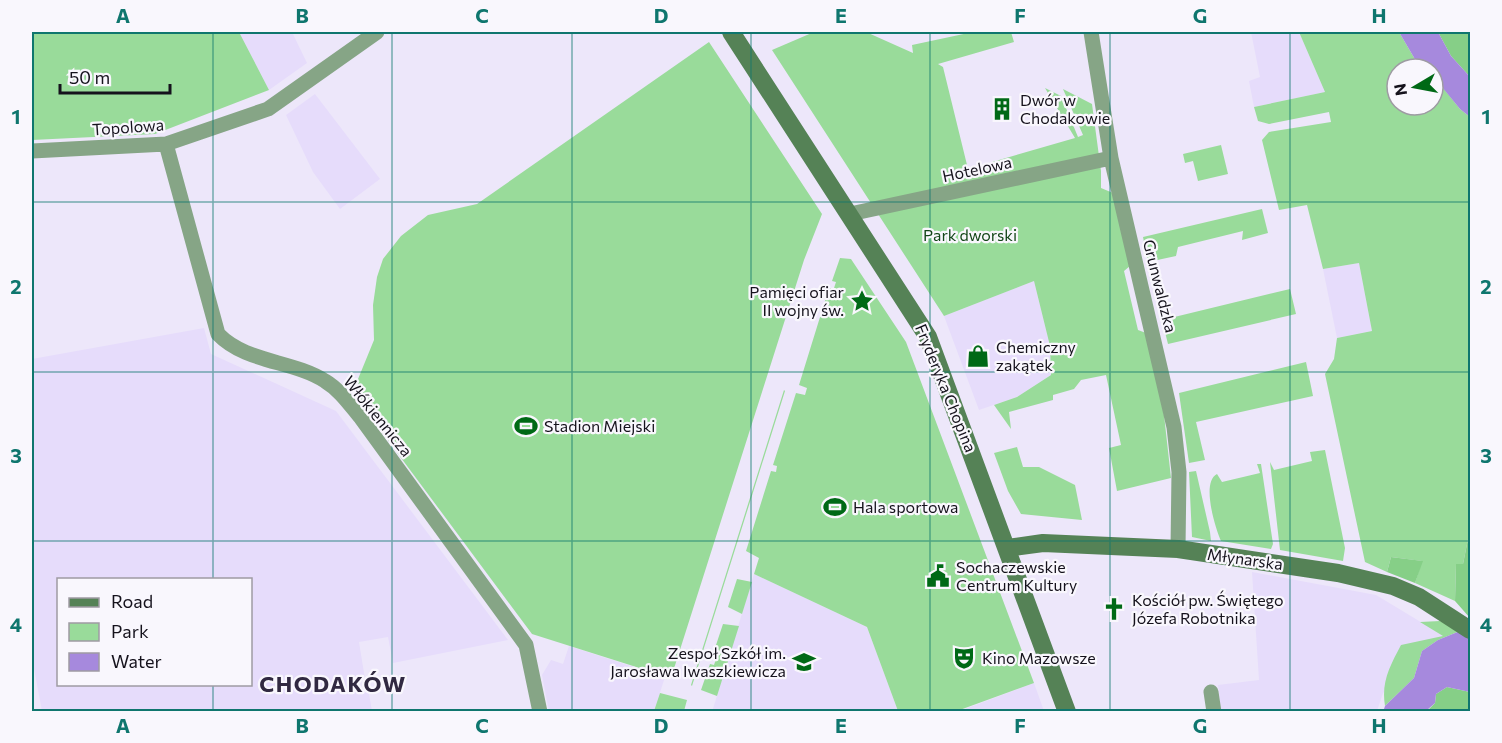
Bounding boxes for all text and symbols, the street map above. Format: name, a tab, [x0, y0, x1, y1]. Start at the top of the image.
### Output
text: A	[116, 3, 130, 27]
text: B	[295, 3, 309, 27]
text: C	[475, 3, 489, 27]
text: D	[654, 3, 668, 27]
text: E	[835, 3, 847, 27]
text: F	[1014, 3, 1026, 27]
text: G	[1193, 3, 1207, 27]
text: H	[1372, 3, 1387, 27]
scale bar	[60, 57, 170, 95]
north arrow	[1385, 57, 1445, 117]
text: 50 m	[69, 66, 110, 88]
text: N	[1389, 82, 1410, 97]
place label: Dwór w Chodakowie	[1020, 90, 1110, 127]
building icon: Dwór w Chodakowie	[989, 96, 1015, 122]
text: 1	[11, 104, 21, 128]
text: 1	[1481, 104, 1491, 128]
street label: Topolowa	[91, 115, 165, 138]
street label: Hotelowa	[940, 152, 1013, 185]
park label: Park dworski	[923, 225, 1017, 244]
street label: Grunwaldzka	[1140, 237, 1181, 334]
text: 2	[10, 274, 22, 298]
text: 2	[1480, 274, 1492, 298]
place label: Pamięci ofiar II wojny św.	[749, 282, 845, 319]
place icon: Pamięci ofiar II wojny św.	[849, 288, 875, 314]
street label: Fryderyka Chopina	[912, 321, 981, 455]
place label: Chemiczny zakątek	[996, 337, 1076, 374]
shop icon: Chemiczny zakątek	[965, 343, 991, 369]
street label: Włókiennicza	[340, 371, 417, 460]
sports icon: Stadion Miejski	[513, 413, 539, 439]
place label: Stadion Miejski	[544, 416, 655, 435]
text: 3	[10, 443, 22, 467]
text: 3	[1480, 443, 1492, 467]
sports icon: Hala sportowa	[822, 494, 848, 520]
place label: Hala sportowa	[853, 497, 958, 516]
street label: Młynarska	[1206, 544, 1284, 573]
place label: Sochaczewskie Centrum Kultury	[956, 557, 1077, 594]
public building icon: Sochaczewskie Centrum Kultury	[925, 563, 951, 589]
legend	[57, 578, 252, 686]
text: Road	[111, 590, 153, 612]
place label: Kościół pw. Świętego Józefa Robotnika	[1132, 590, 1284, 627]
church icon: Kościół pw. Świętego Józefa Robotnika	[1101, 596, 1127, 622]
text: 4	[10, 612, 22, 636]
text: 4	[1480, 612, 1492, 636]
text: Park	[111, 620, 149, 642]
place label: Zespoł Szkół im. Jarosława Iwaszkiewicza	[610, 643, 786, 680]
theatre icon: Kino Mazowsze	[951, 645, 977, 671]
place label: Kino Mazowsze	[982, 648, 1096, 667]
school or university icon: Zespoł Szkół im. Jarosława Iwaszkiewicza	[791, 649, 817, 675]
text: Water	[111, 650, 162, 672]
district label: CHODAKÓW	[259, 670, 407, 697]
text: A	[116, 713, 130, 737]
text: B	[295, 713, 309, 737]
text: C	[475, 713, 489, 737]
text: D	[654, 713, 668, 737]
text: E	[835, 713, 847, 737]
text: F	[1014, 713, 1026, 737]
text: G	[1193, 713, 1207, 737]
text: H	[1372, 713, 1387, 737]

